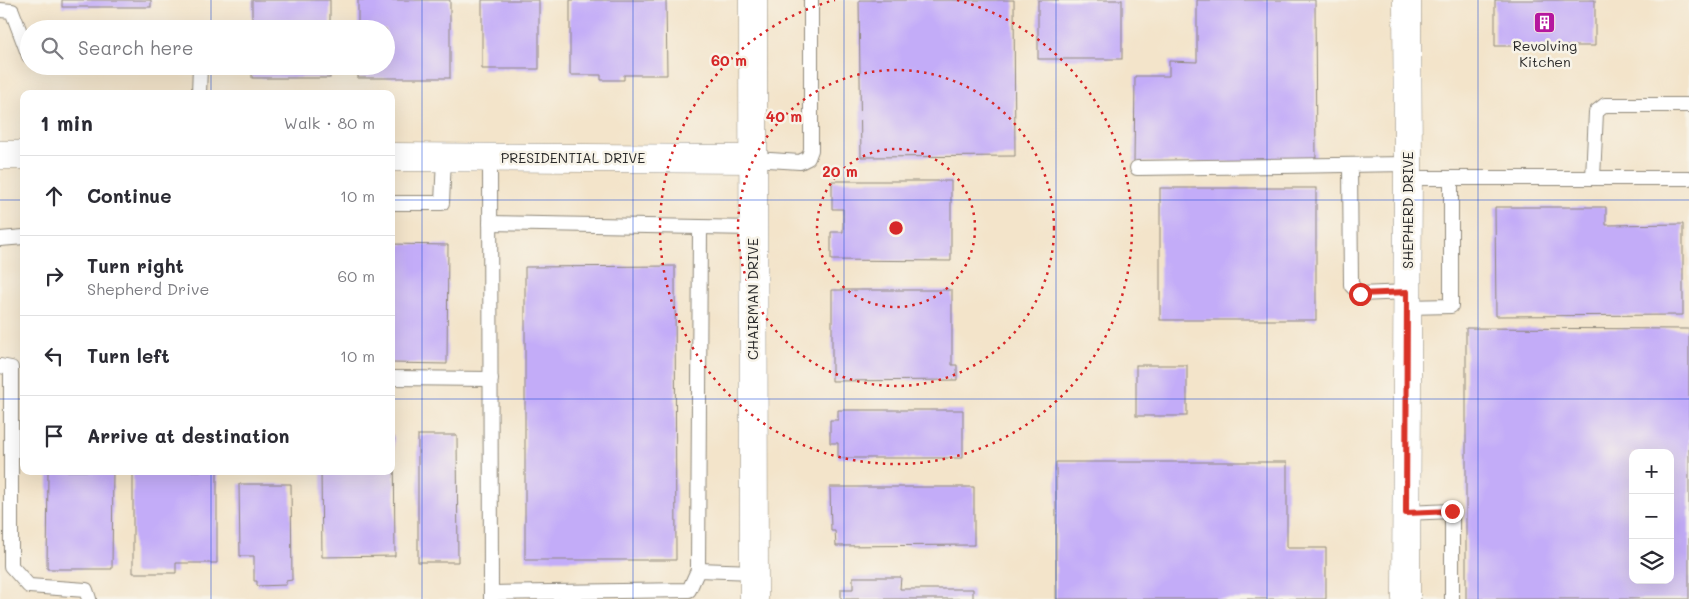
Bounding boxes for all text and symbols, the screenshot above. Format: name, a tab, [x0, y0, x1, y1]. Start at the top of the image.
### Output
building icon: Revolving Kitchen	[1533, 11, 1557, 35]
search box	[20, 20, 395, 75]
icon: search	[38, 34, 66, 62]
text: Search here	[78, 35, 194, 60]
place label: Revolving Kitchen	[1513, 36, 1577, 71]
text: 60 m	[711, 50, 747, 70]
text: 40 m	[766, 106, 802, 126]
text: 1 min	[40, 109, 93, 136]
text: Walk · 80 m	[284, 112, 375, 133]
street label: PRESIDENTIAL DRIVE	[501, 148, 645, 167]
street label: SHEPHERD DRIVE	[1398, 151, 1417, 269]
text: 20 m	[822, 161, 858, 181]
icon: ahead	[40, 182, 68, 210]
text: Continue	[87, 183, 172, 208]
text: 10 m	[340, 185, 375, 206]
centre of rings	[887, 219, 905, 237]
street label: CHAIRMAN DRIVE	[743, 238, 762, 360]
text: Turn right	[87, 253, 184, 278]
icon: right	[40, 262, 68, 290]
text: 60 m	[338, 265, 375, 286]
text: Shepherd Drive	[87, 278, 209, 299]
route start	[1349, 283, 1372, 306]
icon: left	[40, 342, 68, 370]
text: Turn left	[87, 343, 170, 368]
text: 10 m	[340, 345, 375, 366]
icon: arrive	[40, 422, 68, 450]
text: Arrive at destination	[87, 423, 290, 448]
map controls	[1629, 449, 1674, 584]
button: +	[1629, 449, 1674, 494]
button: −	[1629, 494, 1674, 539]
route end	[1441, 500, 1464, 523]
button: layers	[1629, 539, 1674, 584]

